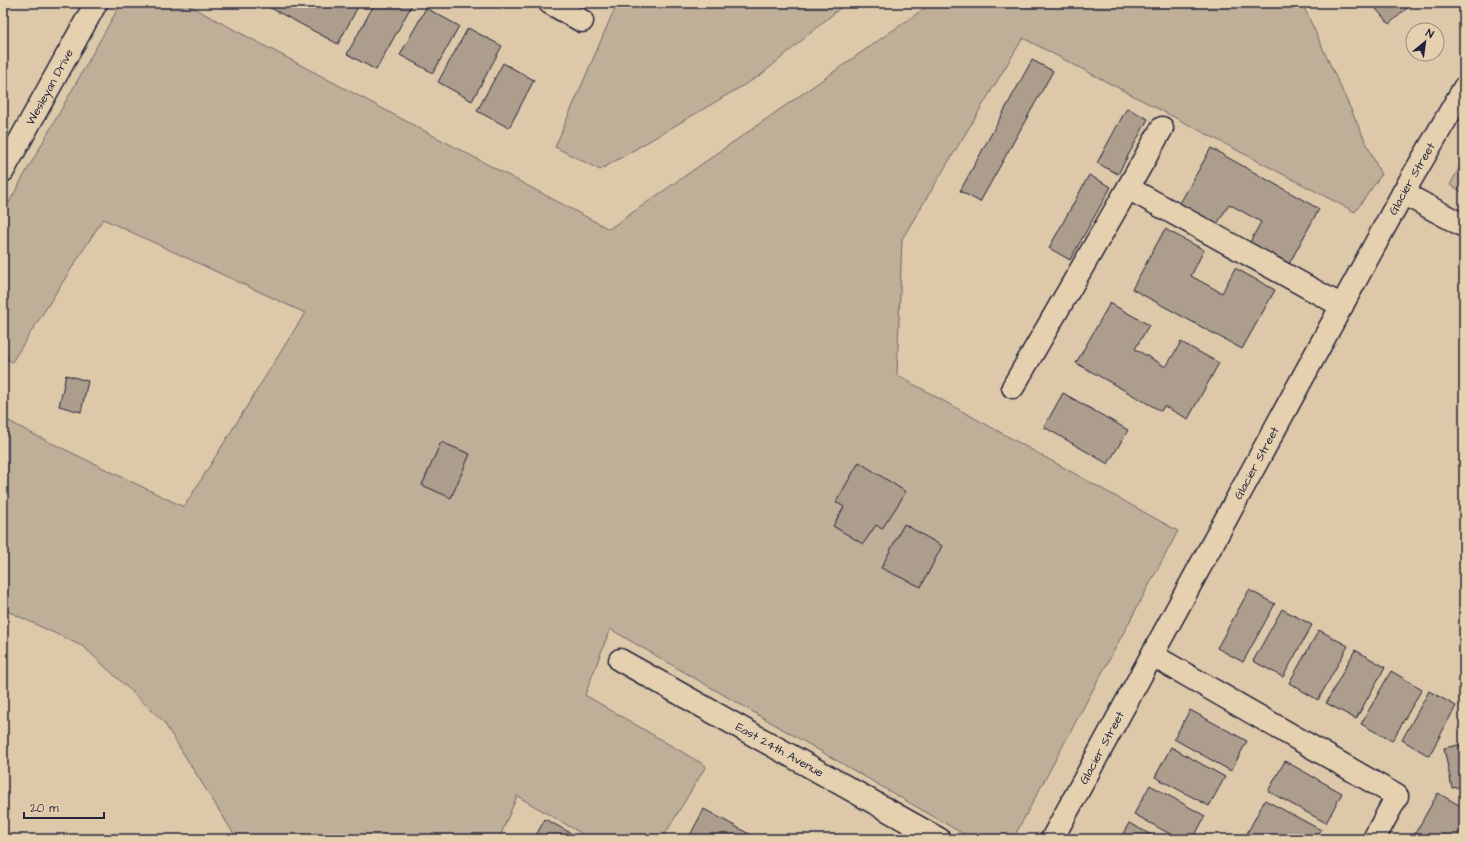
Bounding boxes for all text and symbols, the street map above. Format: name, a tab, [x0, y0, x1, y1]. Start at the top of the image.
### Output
north arrow	[1405, 22, 1445, 62]
text: N	[1423, 25, 1436, 42]
street label: Wesleyan Drive	[22, 45, 78, 128]
street label: Glacier Street	[1384, 139, 1439, 218]
street label: Glacier Street	[1230, 423, 1283, 502]
street label: Glacier Street	[1075, 708, 1128, 787]
street label: East 24th Avenue	[732, 718, 827, 781]
scale bar	[24, 794, 104, 820]
text: 20 m	[30, 800, 59, 817]

